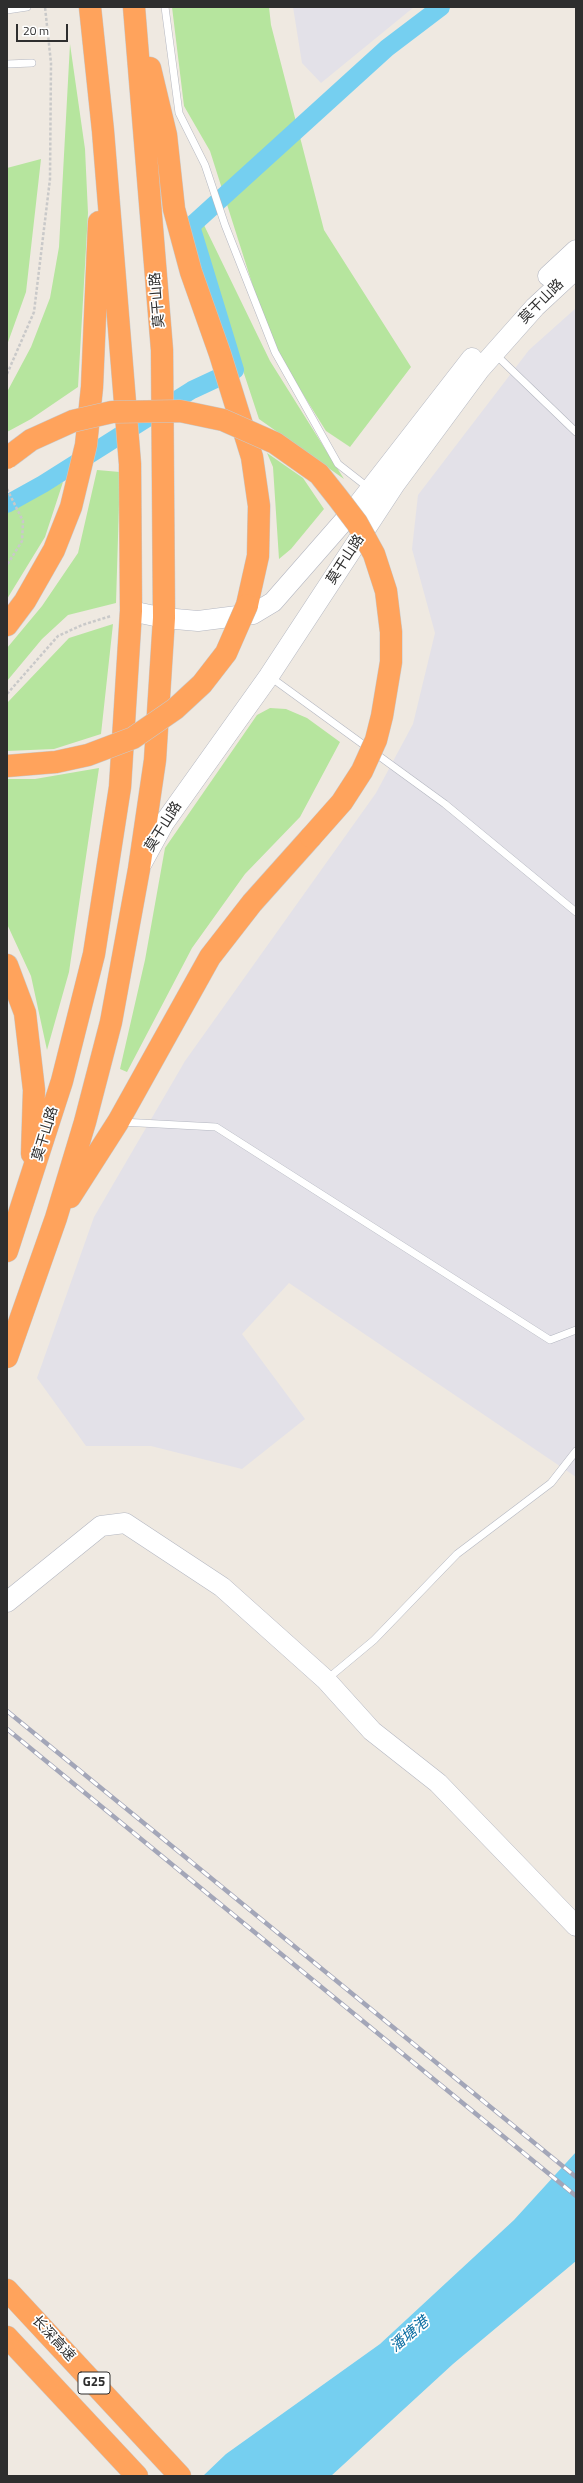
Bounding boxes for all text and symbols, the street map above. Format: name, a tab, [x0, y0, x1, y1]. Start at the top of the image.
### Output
scale bar	[18, 16, 70, 42]
text: 20 m	[23, 21, 49, 40]
street label: 莫干山路	[147, 271, 169, 329]
street label: 莫干山路	[516, 276, 568, 328]
street label: 莫干山路	[324, 532, 368, 588]
street label: 莫干山路	[142, 799, 186, 855]
street label: 莫干山路	[30, 1105, 62, 1163]
street label: 长深高速	[28, 2313, 78, 2365]
water label: 潘塘港	[387, 2314, 433, 2356]
road number: G25	[78, 2372, 110, 2394]

